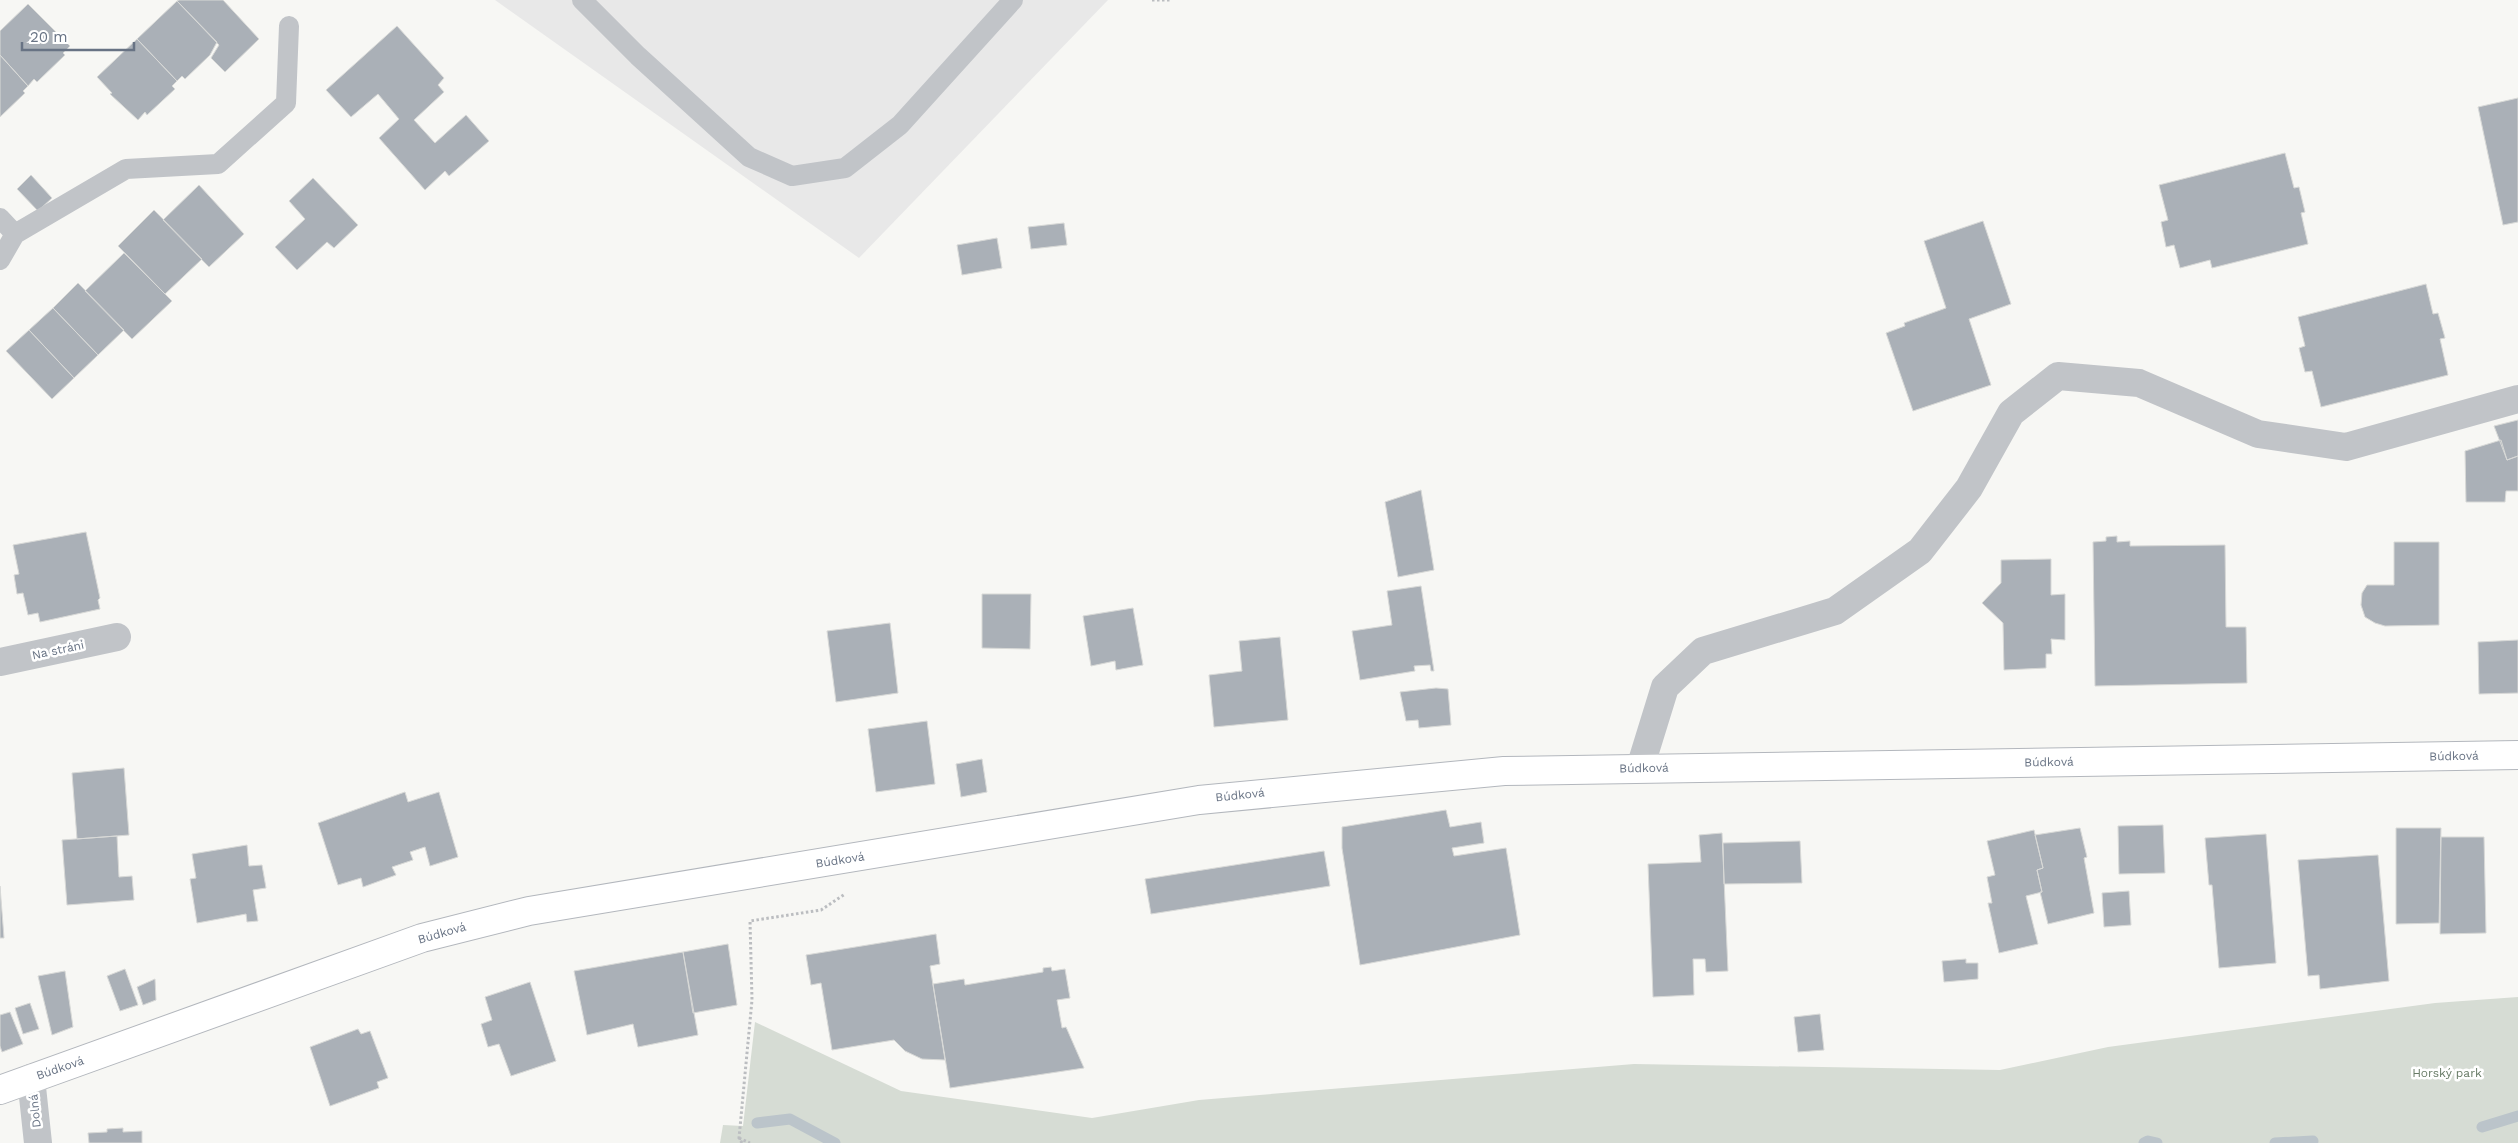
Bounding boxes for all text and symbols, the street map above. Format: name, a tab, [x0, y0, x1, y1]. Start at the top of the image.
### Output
scale bar	[22, 20, 135, 52]
text: 20 m	[30, 28, 68, 46]
street label: Na stráni	[31, 638, 85, 662]
street label: Búdková	[2429, 749, 2479, 763]
street label: Búdková	[2024, 755, 2074, 769]
street label: Búdková	[1619, 761, 1669, 775]
street label: Búdková	[1215, 785, 1266, 805]
street label: Búdková	[814, 849, 866, 871]
street label: Búdková	[416, 919, 468, 947]
street label: Búdková	[34, 1053, 86, 1083]
park label: Horský park	[2412, 1066, 2482, 1080]
street label: Dolná	[26, 1093, 44, 1129]

